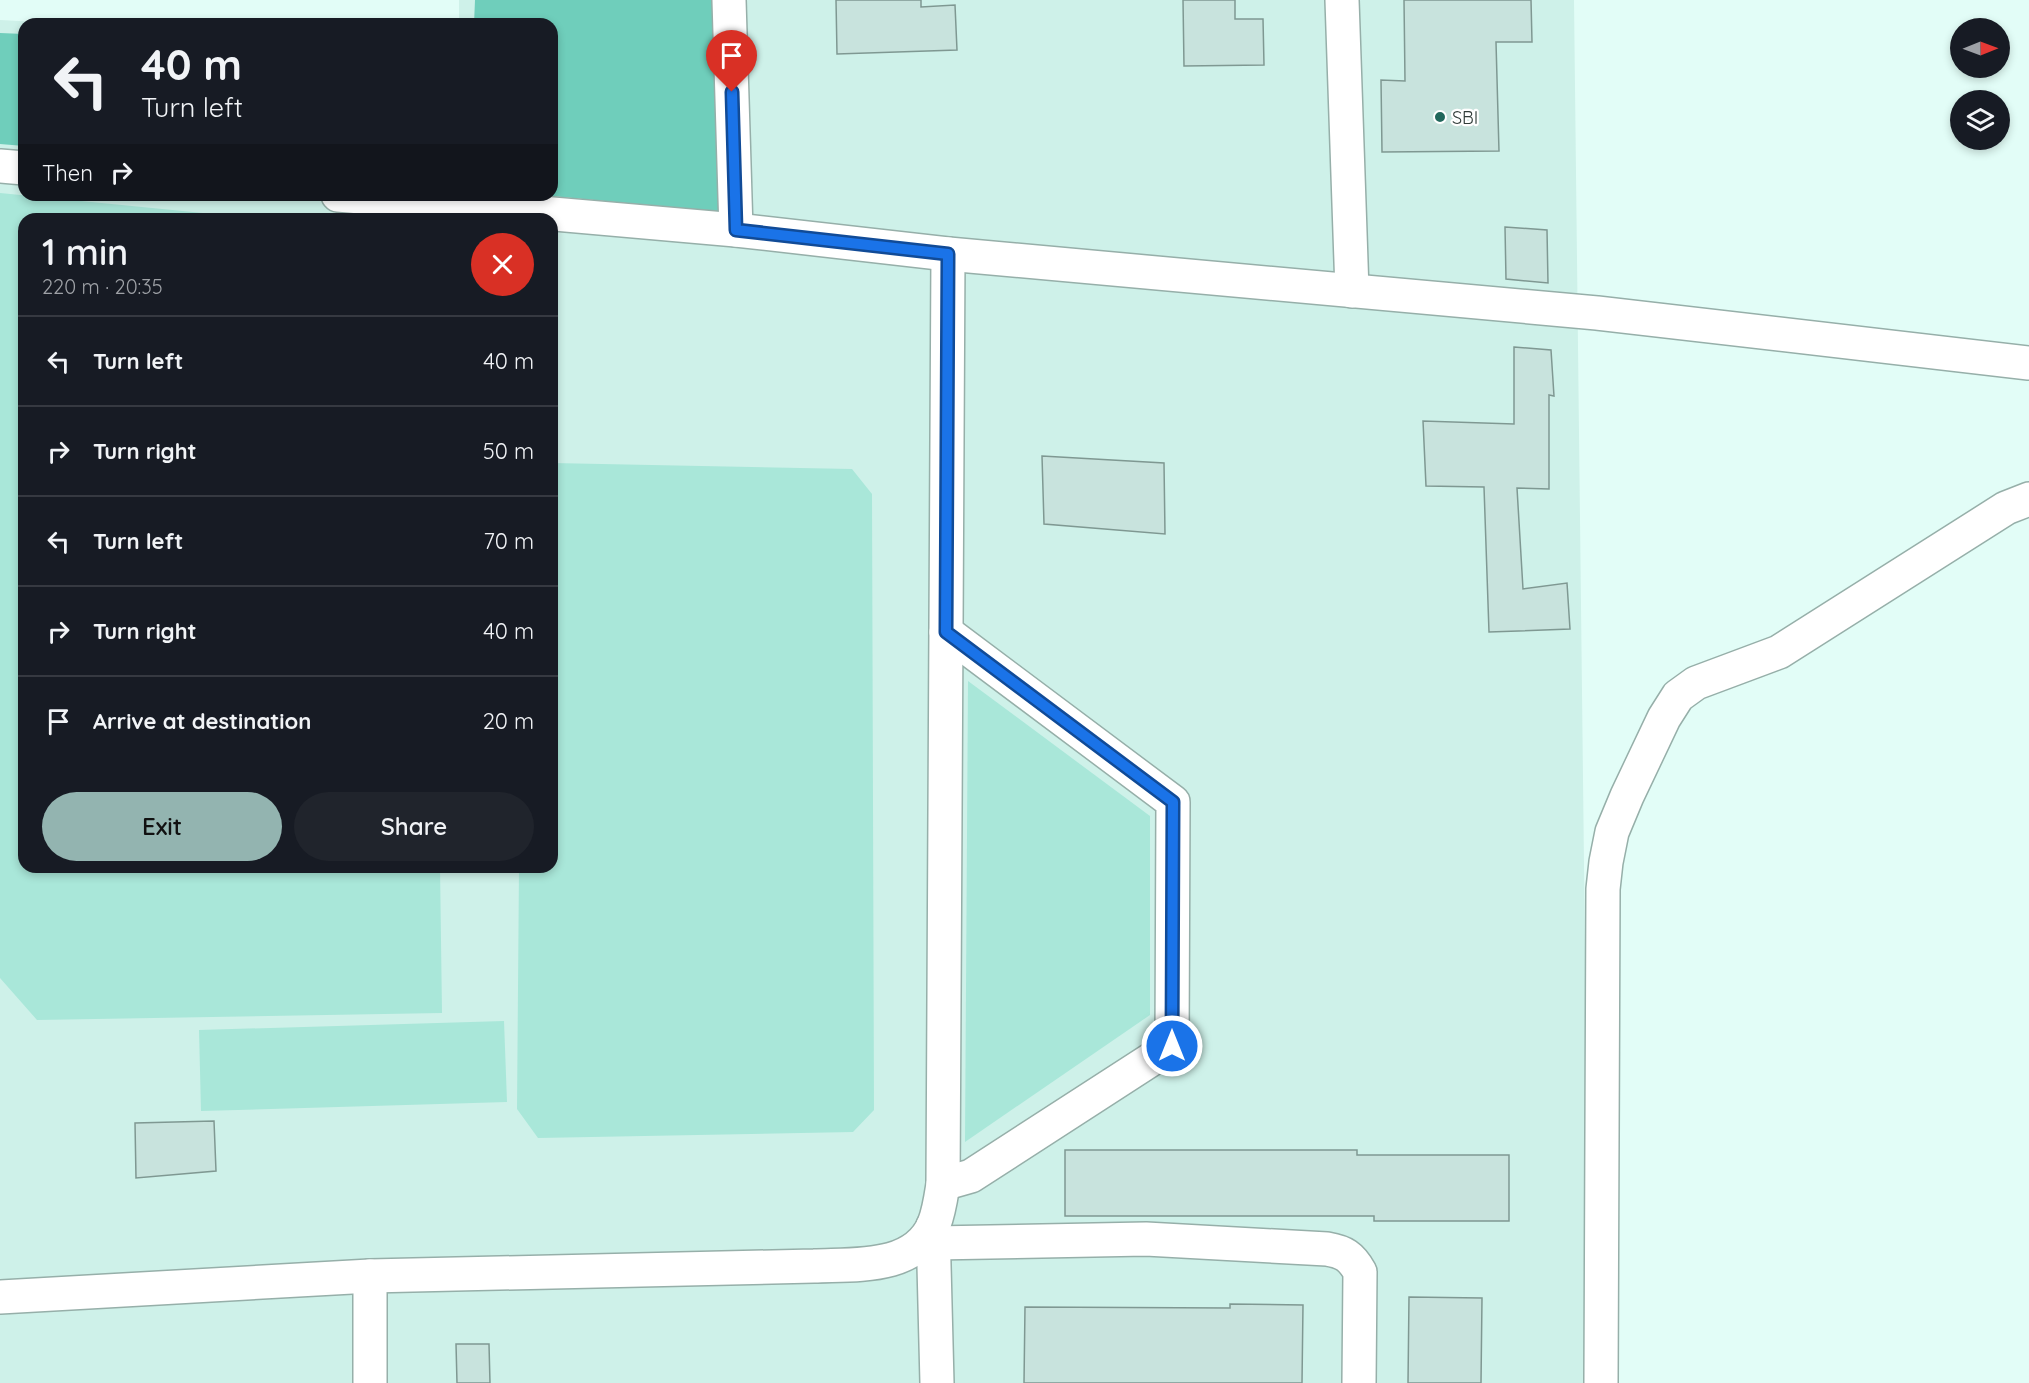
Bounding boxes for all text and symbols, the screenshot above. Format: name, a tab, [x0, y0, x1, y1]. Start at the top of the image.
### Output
north arrow	[1950, 18, 2010, 78]
map controls	[1950, 18, 2010, 150]
pin	[706, 30, 757, 92]
text: 40 m	[141, 38, 242, 91]
icon: arrive	[715, 39, 748, 72]
icon: left	[42, 42, 120, 120]
text: Turn left	[141, 90, 243, 124]
button: layers	[1950, 90, 2010, 150]
place label: SBI	[1452, 106, 1478, 129]
marker: SBI	[1433, 110, 1447, 124]
icon: right	[105, 156, 138, 189]
text: Then	[42, 159, 93, 187]
text: 1 min	[42, 229, 128, 274]
button: close	[471, 233, 534, 296]
text: 220 m · 20:35	[42, 274, 163, 299]
icon: left	[42, 345, 75, 378]
text: Turn left	[93, 347, 183, 375]
text: 40 m	[483, 347, 534, 375]
icon: right	[42, 435, 75, 468]
text: Turn right	[93, 437, 197, 465]
text: 50 m	[483, 437, 534, 465]
icon: left	[42, 525, 75, 558]
text: Turn left	[93, 527, 183, 555]
text: 70 m	[484, 527, 534, 555]
icon: right	[42, 615, 75, 648]
text: Turn right	[93, 617, 197, 645]
text: 40 m	[483, 617, 534, 645]
icon: arrive	[42, 705, 75, 738]
text: Arrive at destination	[93, 707, 311, 735]
text: 20 m	[483, 707, 534, 735]
button: Exit	[42, 792, 282, 861]
button: Share	[294, 792, 534, 861]
position arrow	[1140, 1014, 1204, 1078]

